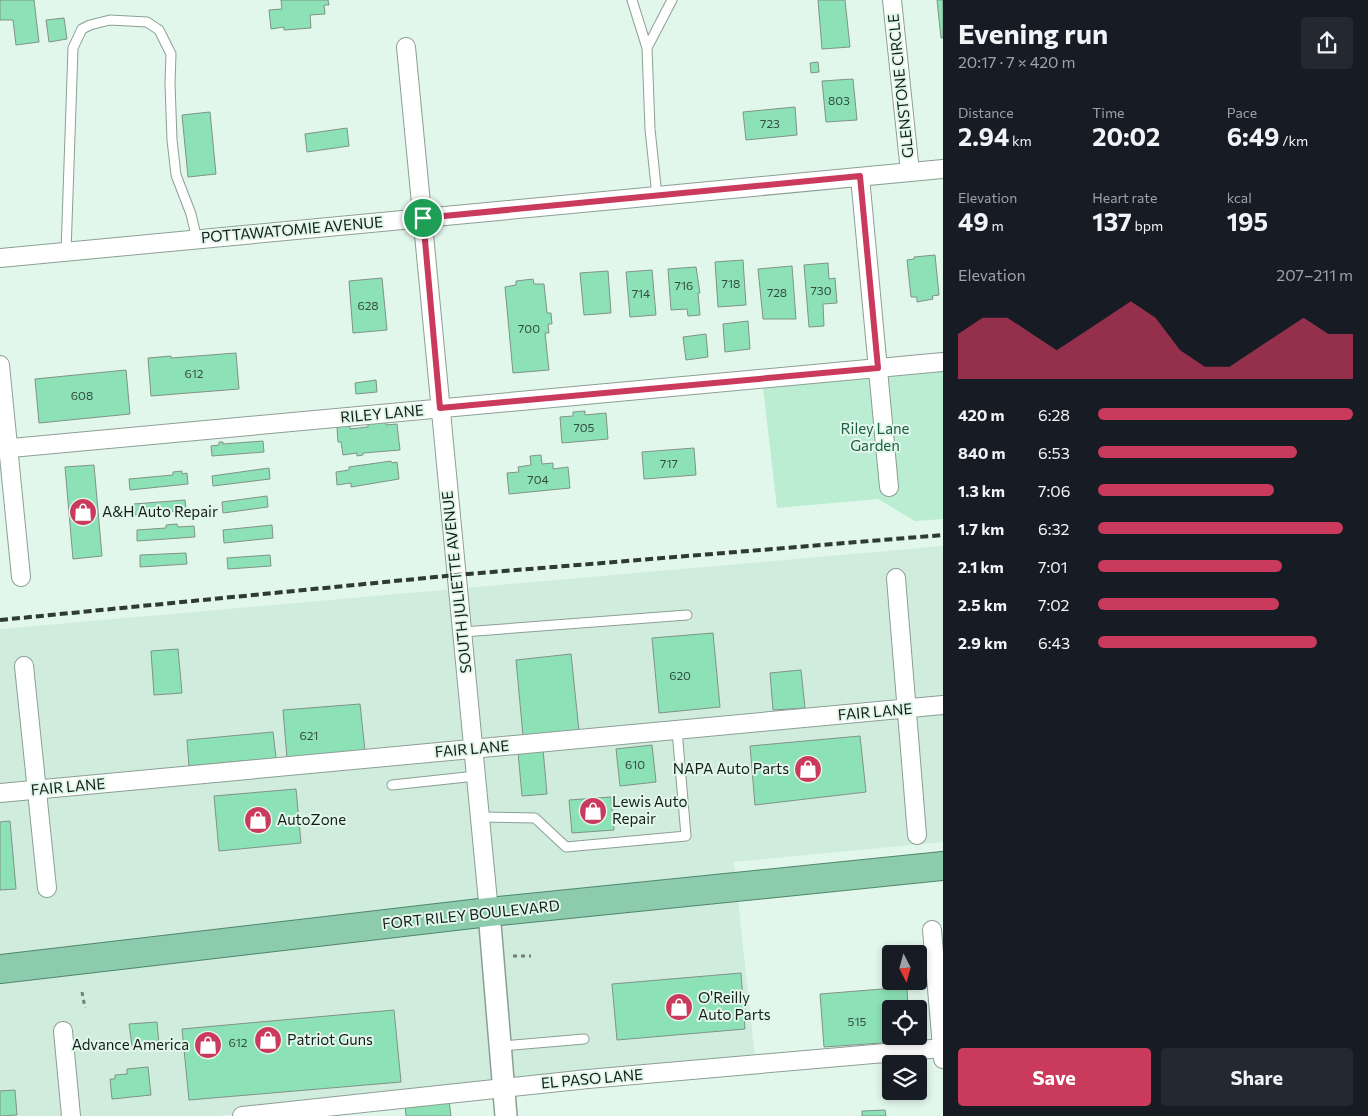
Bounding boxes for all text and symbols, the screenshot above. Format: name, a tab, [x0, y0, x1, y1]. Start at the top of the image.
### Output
street label: GLENSTONE CIRCLE	[883, 13, 917, 159]
text: Evening run	[958, 16, 1108, 50]
button: share	[1301, 17, 1353, 69]
text: 20:17 · 7 × 420 m	[958, 52, 1076, 71]
house number: 803	[828, 93, 850, 107]
text: Distance	[958, 104, 1014, 121]
text: Time	[1092, 104, 1125, 121]
text: Pace	[1227, 104, 1257, 121]
house number: 723	[760, 116, 780, 130]
text: 2.94	[958, 121, 1009, 151]
text: 20:02	[1092, 121, 1160, 151]
text: 6:49	[1227, 121, 1279, 151]
text: km	[1009, 132, 1032, 149]
text: /km	[1279, 132, 1308, 149]
text: Elevation	[958, 189, 1017, 206]
text: Heart rate	[1092, 189, 1157, 206]
text: kcal	[1227, 189, 1252, 206]
pin	[402, 197, 444, 239]
icon: arrive	[409, 204, 437, 232]
text: 49	[958, 206, 989, 236]
text: 137	[1092, 206, 1132, 236]
text: 195	[1227, 206, 1268, 236]
street label: POTTAWATOMIE AVENUE	[200, 212, 384, 246]
text: m	[989, 217, 1004, 234]
text: bpm	[1132, 217, 1163, 234]
text: Elevation	[958, 265, 1026, 284]
text: 207–211 m	[1276, 265, 1353, 284]
house number: 718	[722, 276, 740, 290]
house number: 716	[675, 278, 693, 292]
house number: 730	[810, 283, 832, 297]
house number: 728	[767, 285, 787, 299]
house number: 714	[632, 286, 650, 300]
house number: 628	[357, 298, 379, 312]
house number: 700	[518, 321, 540, 335]
house number: 612	[184, 366, 204, 380]
house number: 608	[71, 388, 93, 402]
street label: RILEY LANE	[340, 400, 424, 426]
text: 420 m	[958, 405, 1004, 424]
text: 6:28	[1038, 405, 1070, 424]
park label: Riley Lane Garden	[840, 419, 910, 454]
house number: 705	[573, 420, 595, 434]
text: 840 m	[958, 443, 1005, 462]
text: 6:53	[1038, 443, 1070, 462]
house number: 717	[660, 456, 678, 470]
house number: 704	[527, 472, 549, 486]
text: 1.3 km	[958, 481, 1005, 500]
text: 7:06	[1038, 481, 1070, 500]
street label: SOUTH JULIETTE AVENUE	[437, 490, 475, 674]
shop icon: A&H Auto Repair	[68, 497, 98, 527]
place label: A&H Auto Repair	[102, 502, 218, 520]
text: 1.7 km	[958, 519, 1004, 538]
text: 6:32	[1038, 519, 1069, 538]
text: 2.1 km	[958, 557, 1004, 576]
text: 7:01	[1038, 557, 1068, 576]
text: 2.5 km	[958, 595, 1007, 614]
text: 7:02	[1038, 595, 1070, 614]
text: 2.9 km	[958, 633, 1007, 652]
text: 6:43	[1038, 633, 1070, 652]
house number: 620	[669, 668, 691, 682]
street label: FAIR LANE	[837, 699, 913, 723]
house number: 621	[299, 728, 319, 742]
street label: FAIR LANE	[434, 736, 510, 760]
shop icon: NAPA Auto Parts	[793, 754, 823, 784]
house number: 610	[625, 757, 645, 771]
place label: NAPA Auto Parts	[673, 759, 789, 777]
street label: FAIR LANE	[30, 774, 106, 798]
place label: Lewis Auto Repair	[612, 792, 687, 827]
shop icon: Lewis Auto Repair	[578, 796, 608, 826]
shop icon: AutoZone	[243, 805, 273, 835]
place label: AutoZone	[277, 810, 346, 828]
street label: FORT RILEY BOULEVARD	[381, 896, 561, 932]
north arrow	[882, 945, 928, 990]
map controls	[882, 945, 927, 1100]
place label: O'Reilly Auto Parts	[698, 988, 771, 1023]
shop icon: O'Reilly Auto Parts	[664, 992, 694, 1022]
button: locate	[882, 1000, 927, 1045]
house number: 515	[848, 1014, 867, 1028]
shop icon: Patriot Guns	[253, 1025, 283, 1055]
shop icon: Advance America	[193, 1030, 223, 1060]
place label: Patriot Guns	[287, 1030, 373, 1048]
place label: Advance America	[72, 1035, 189, 1053]
house number: 612	[228, 1035, 248, 1049]
button: Save	[958, 1048, 1151, 1106]
button: Share	[1161, 1048, 1353, 1106]
button: layers	[882, 1055, 927, 1100]
street label: EL PASO LANE	[540, 1065, 644, 1091]

